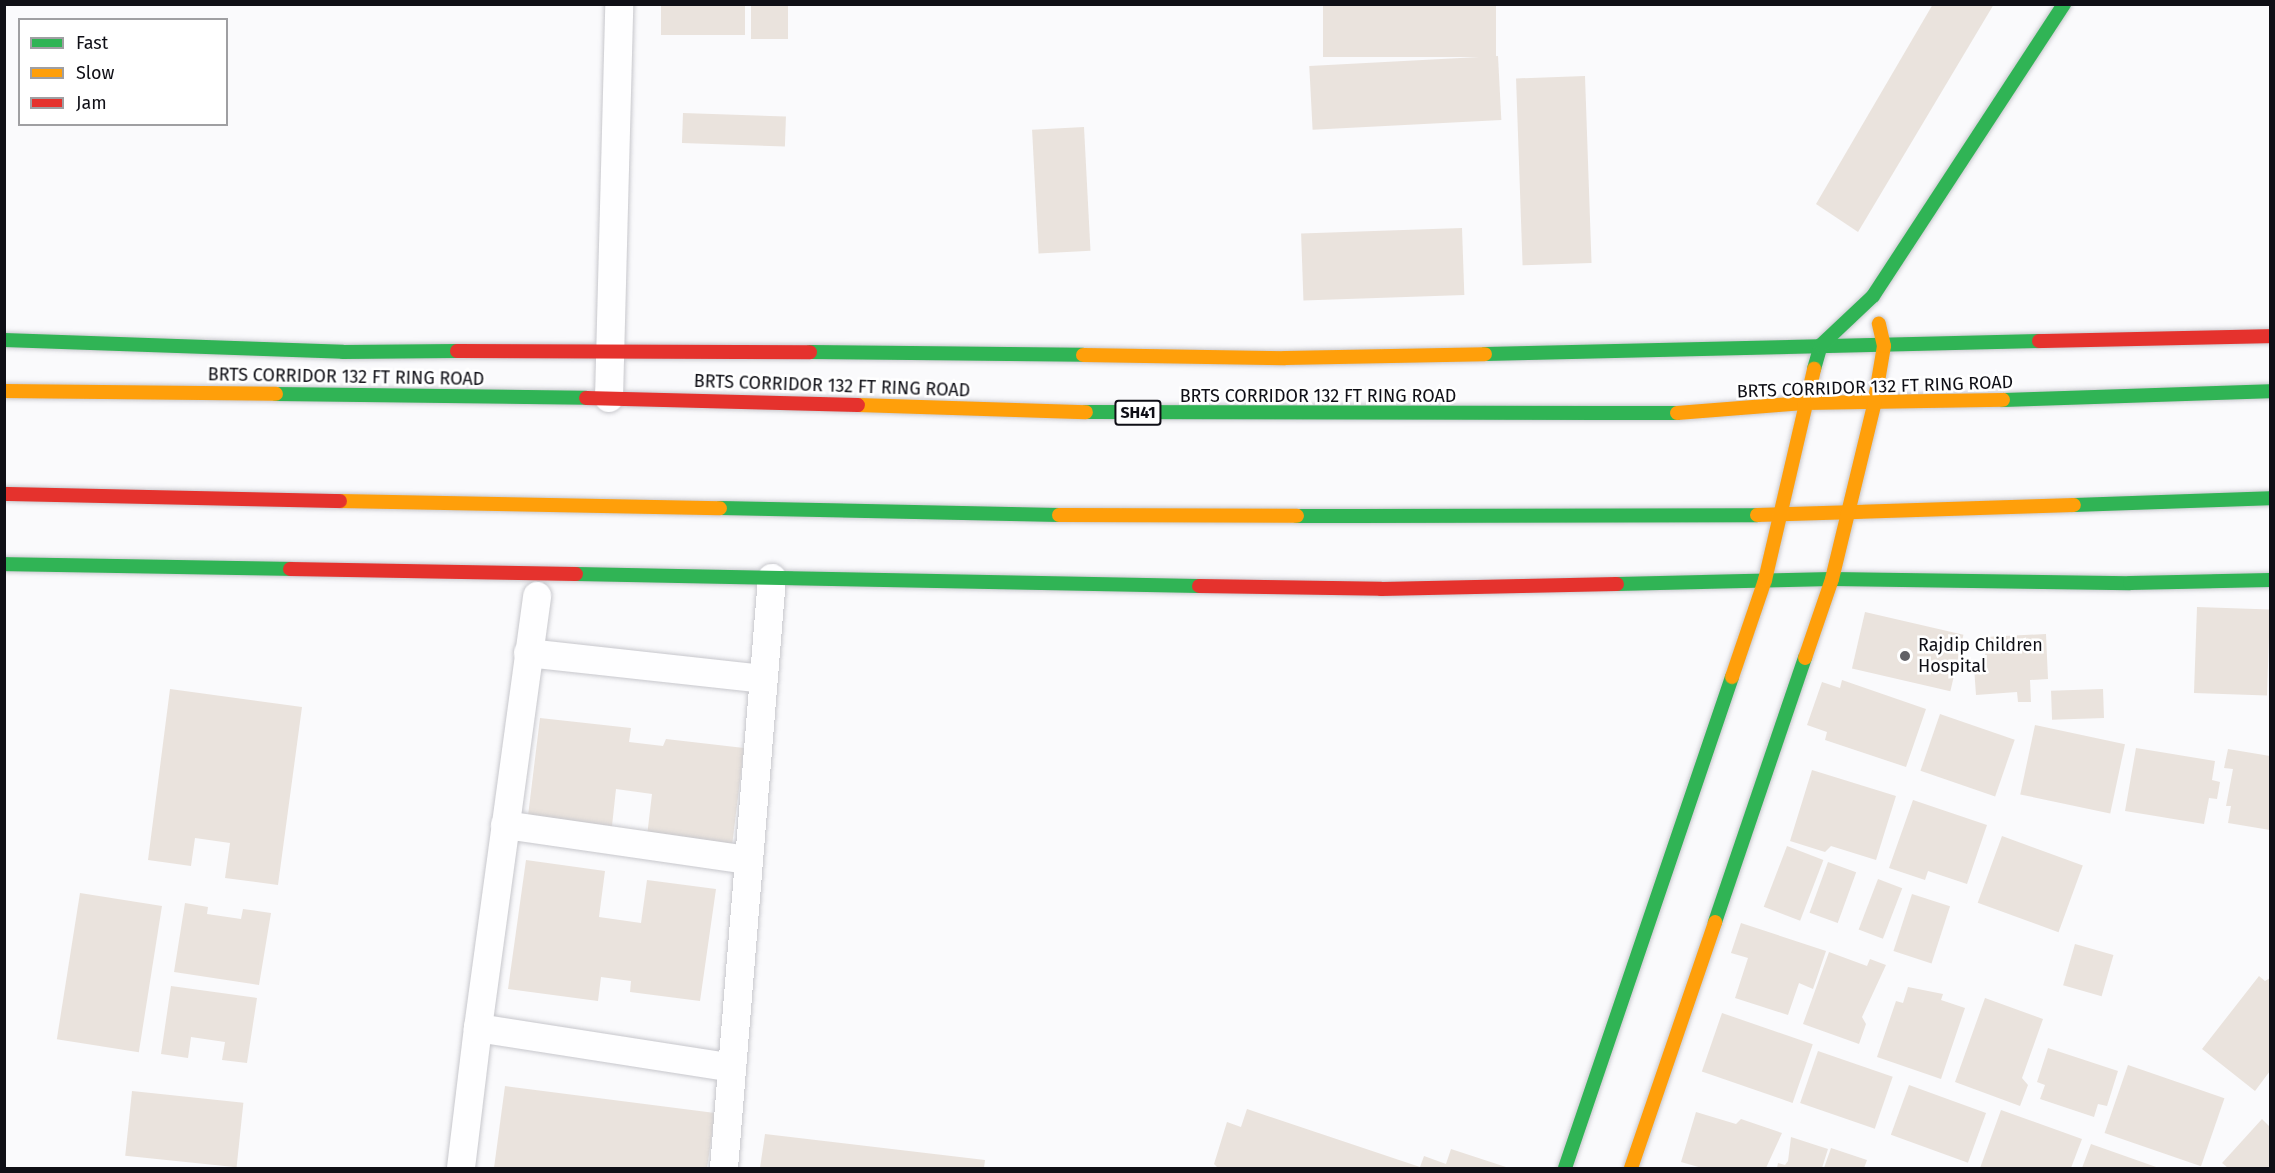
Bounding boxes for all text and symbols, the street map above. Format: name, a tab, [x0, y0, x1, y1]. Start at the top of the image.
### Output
legend	[18, 18, 228, 126]
text: Fast	[76, 32, 108, 54]
text: Slow	[76, 62, 114, 84]
text: Jam	[76, 92, 107, 114]
street label: BRTS CORRIDOR 132 FT RING ROAD	[207, 364, 485, 390]
street label: BRTS CORRIDOR 132 FT RING ROAD	[693, 370, 971, 402]
street label: BRTS CORRIDOR 132 FT RING ROAD	[1736, 371, 2014, 403]
street label: BRTS CORRIDOR 132 FT RING ROAD	[1180, 385, 1456, 407]
road number: SH41	[1114, 400, 1162, 426]
place label: Rajdip Children Hospital	[1918, 635, 2043, 678]
marker: Rajdip Children Hospital	[1896, 647, 1914, 665]

